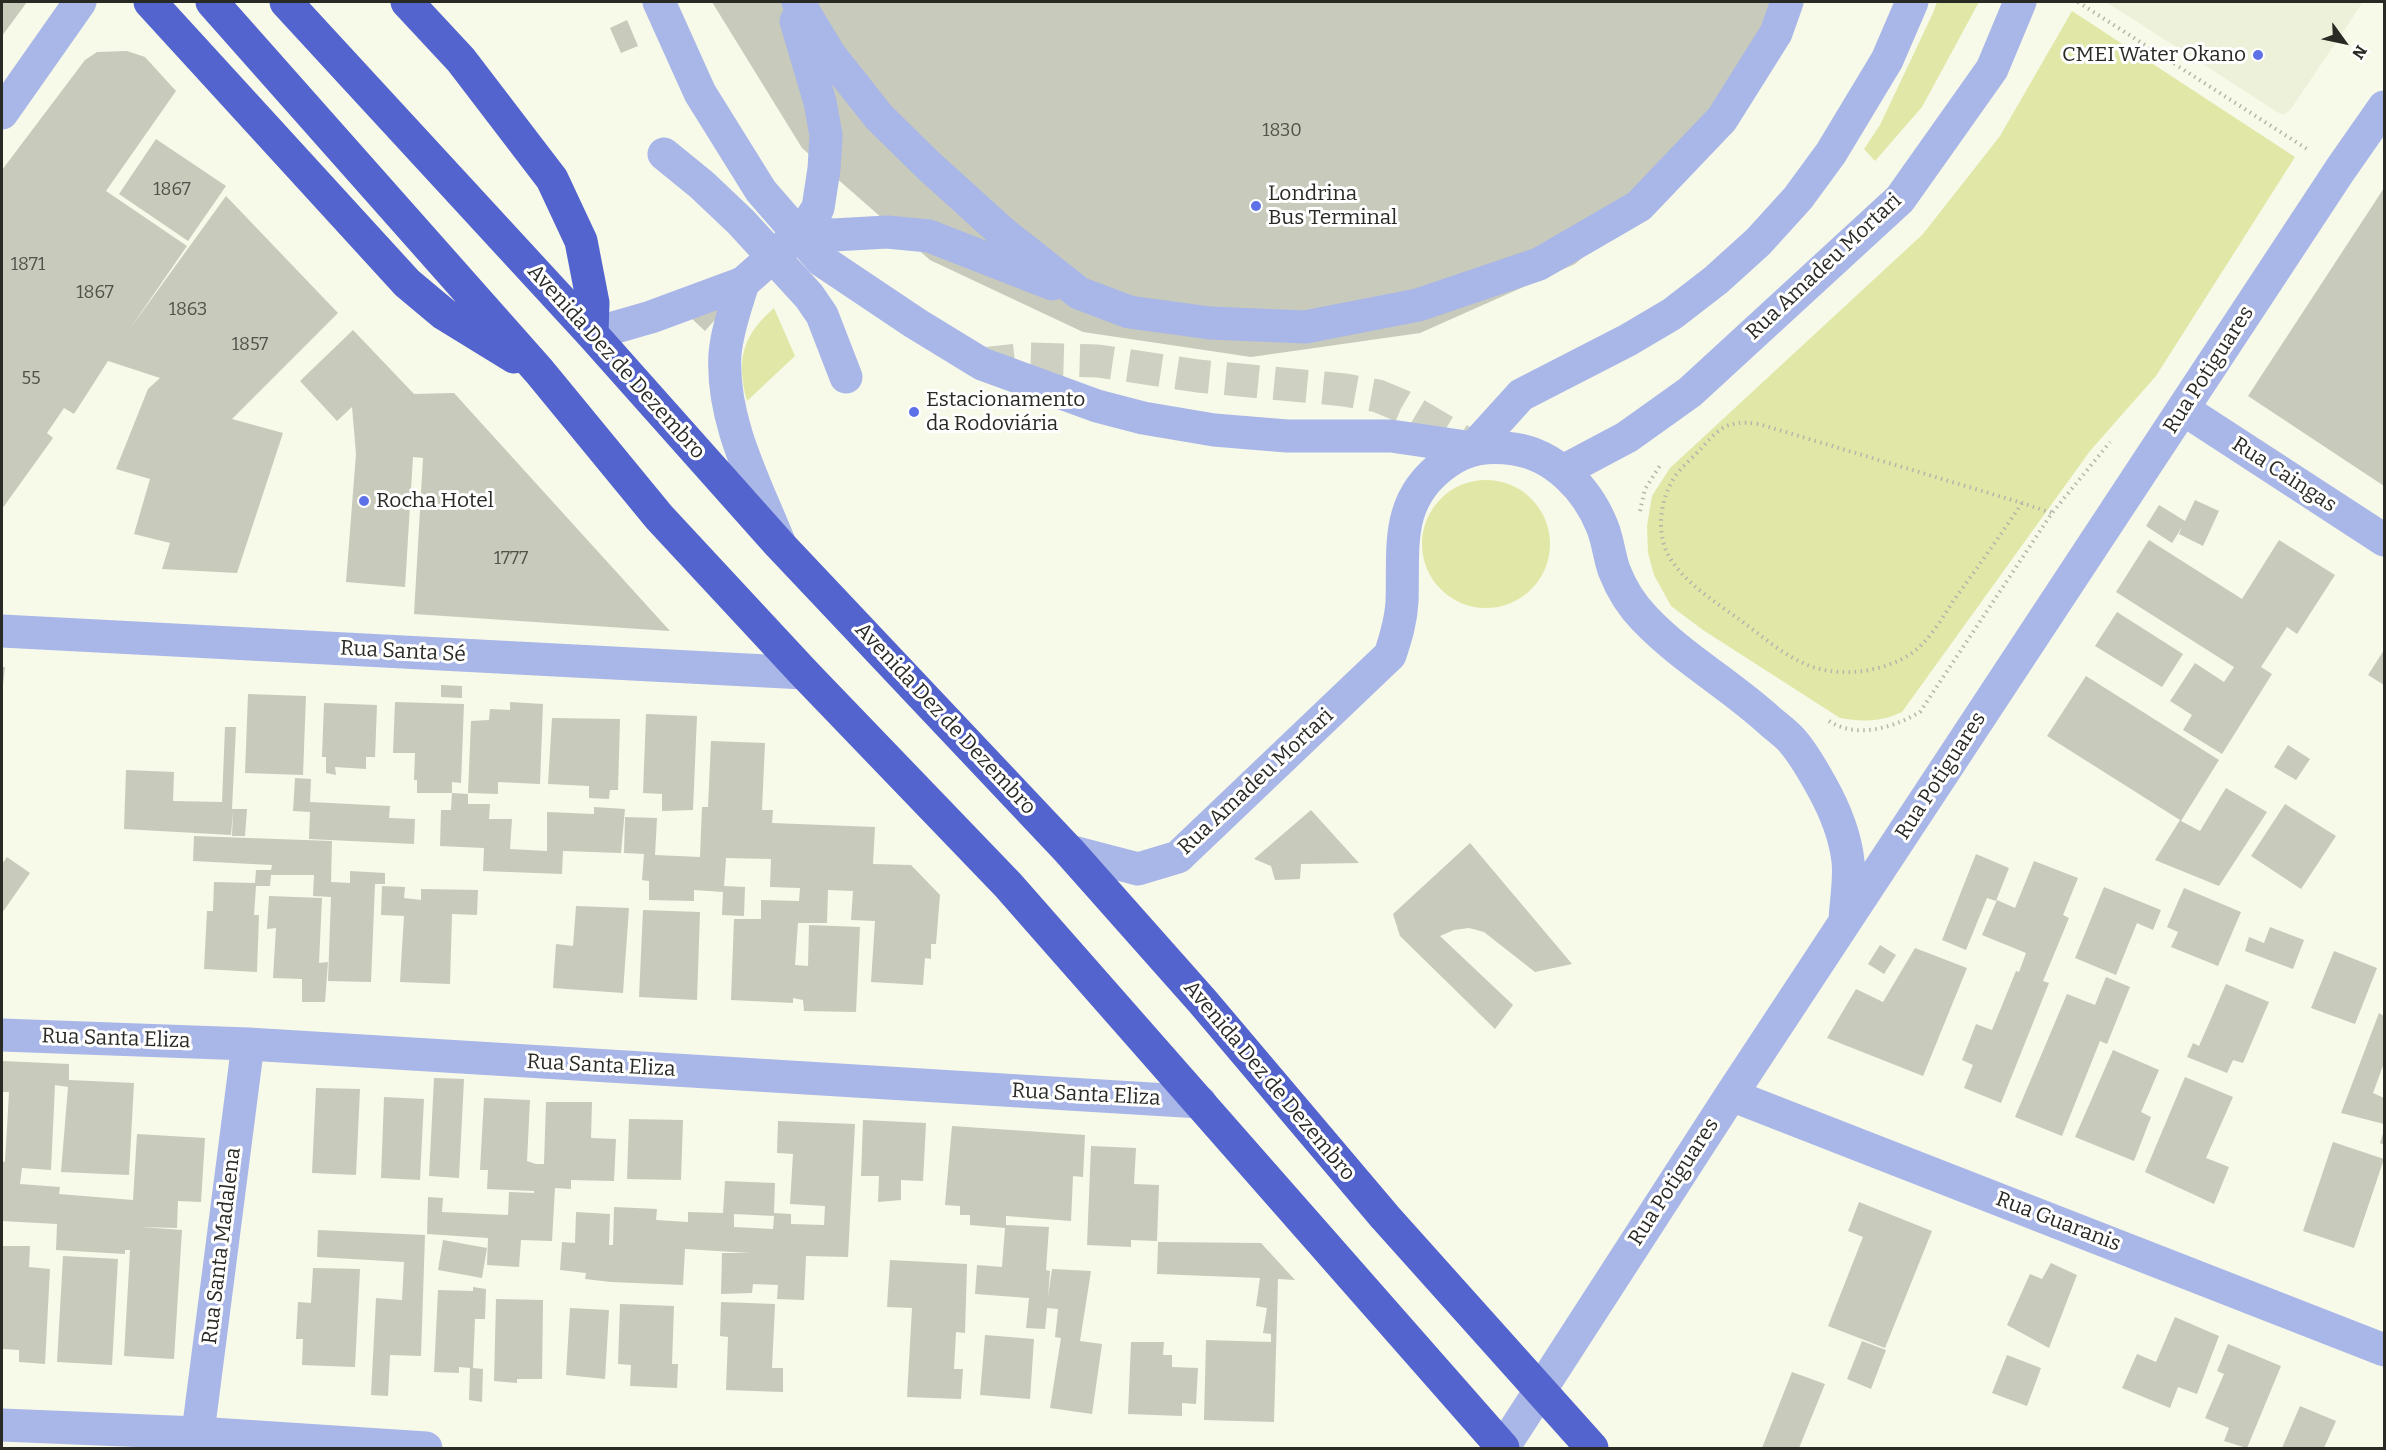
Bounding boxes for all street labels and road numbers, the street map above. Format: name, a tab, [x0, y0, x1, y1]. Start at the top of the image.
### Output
street label: Rua Amadeu Mortari	[1741, 189, 1907, 345]
street label: Avenida Dez de Dezembro	[522, 259, 710, 465]
street label: Rua Potiguares	[2158, 302, 2260, 438]
street label: Rua Caingas	[2227, 432, 2341, 518]
street label: Avenida Dez de Dezembro	[849, 618, 1041, 820]
street label: Rua Santa Sé	[339, 636, 467, 668]
street label: Rua Amadeu Mortari	[1173, 704, 1339, 860]
street label: Rua Potiguares	[1890, 708, 1992, 844]
street label: Avenida Dez de Dezembro	[1178, 976, 1360, 1186]
street label: Rua Santa Eliza	[41, 1024, 191, 1054]
street label: Rua Santa Eliza	[526, 1050, 676, 1082]
street label: Rua Santa Eliza	[1011, 1079, 1161, 1111]
street label: Rua Potiguares	[1623, 1114, 1725, 1250]
street label: Rua Santa Madalena	[197, 1146, 247, 1346]
street label: Rua Guaranis	[1992, 1187, 2124, 1257]

